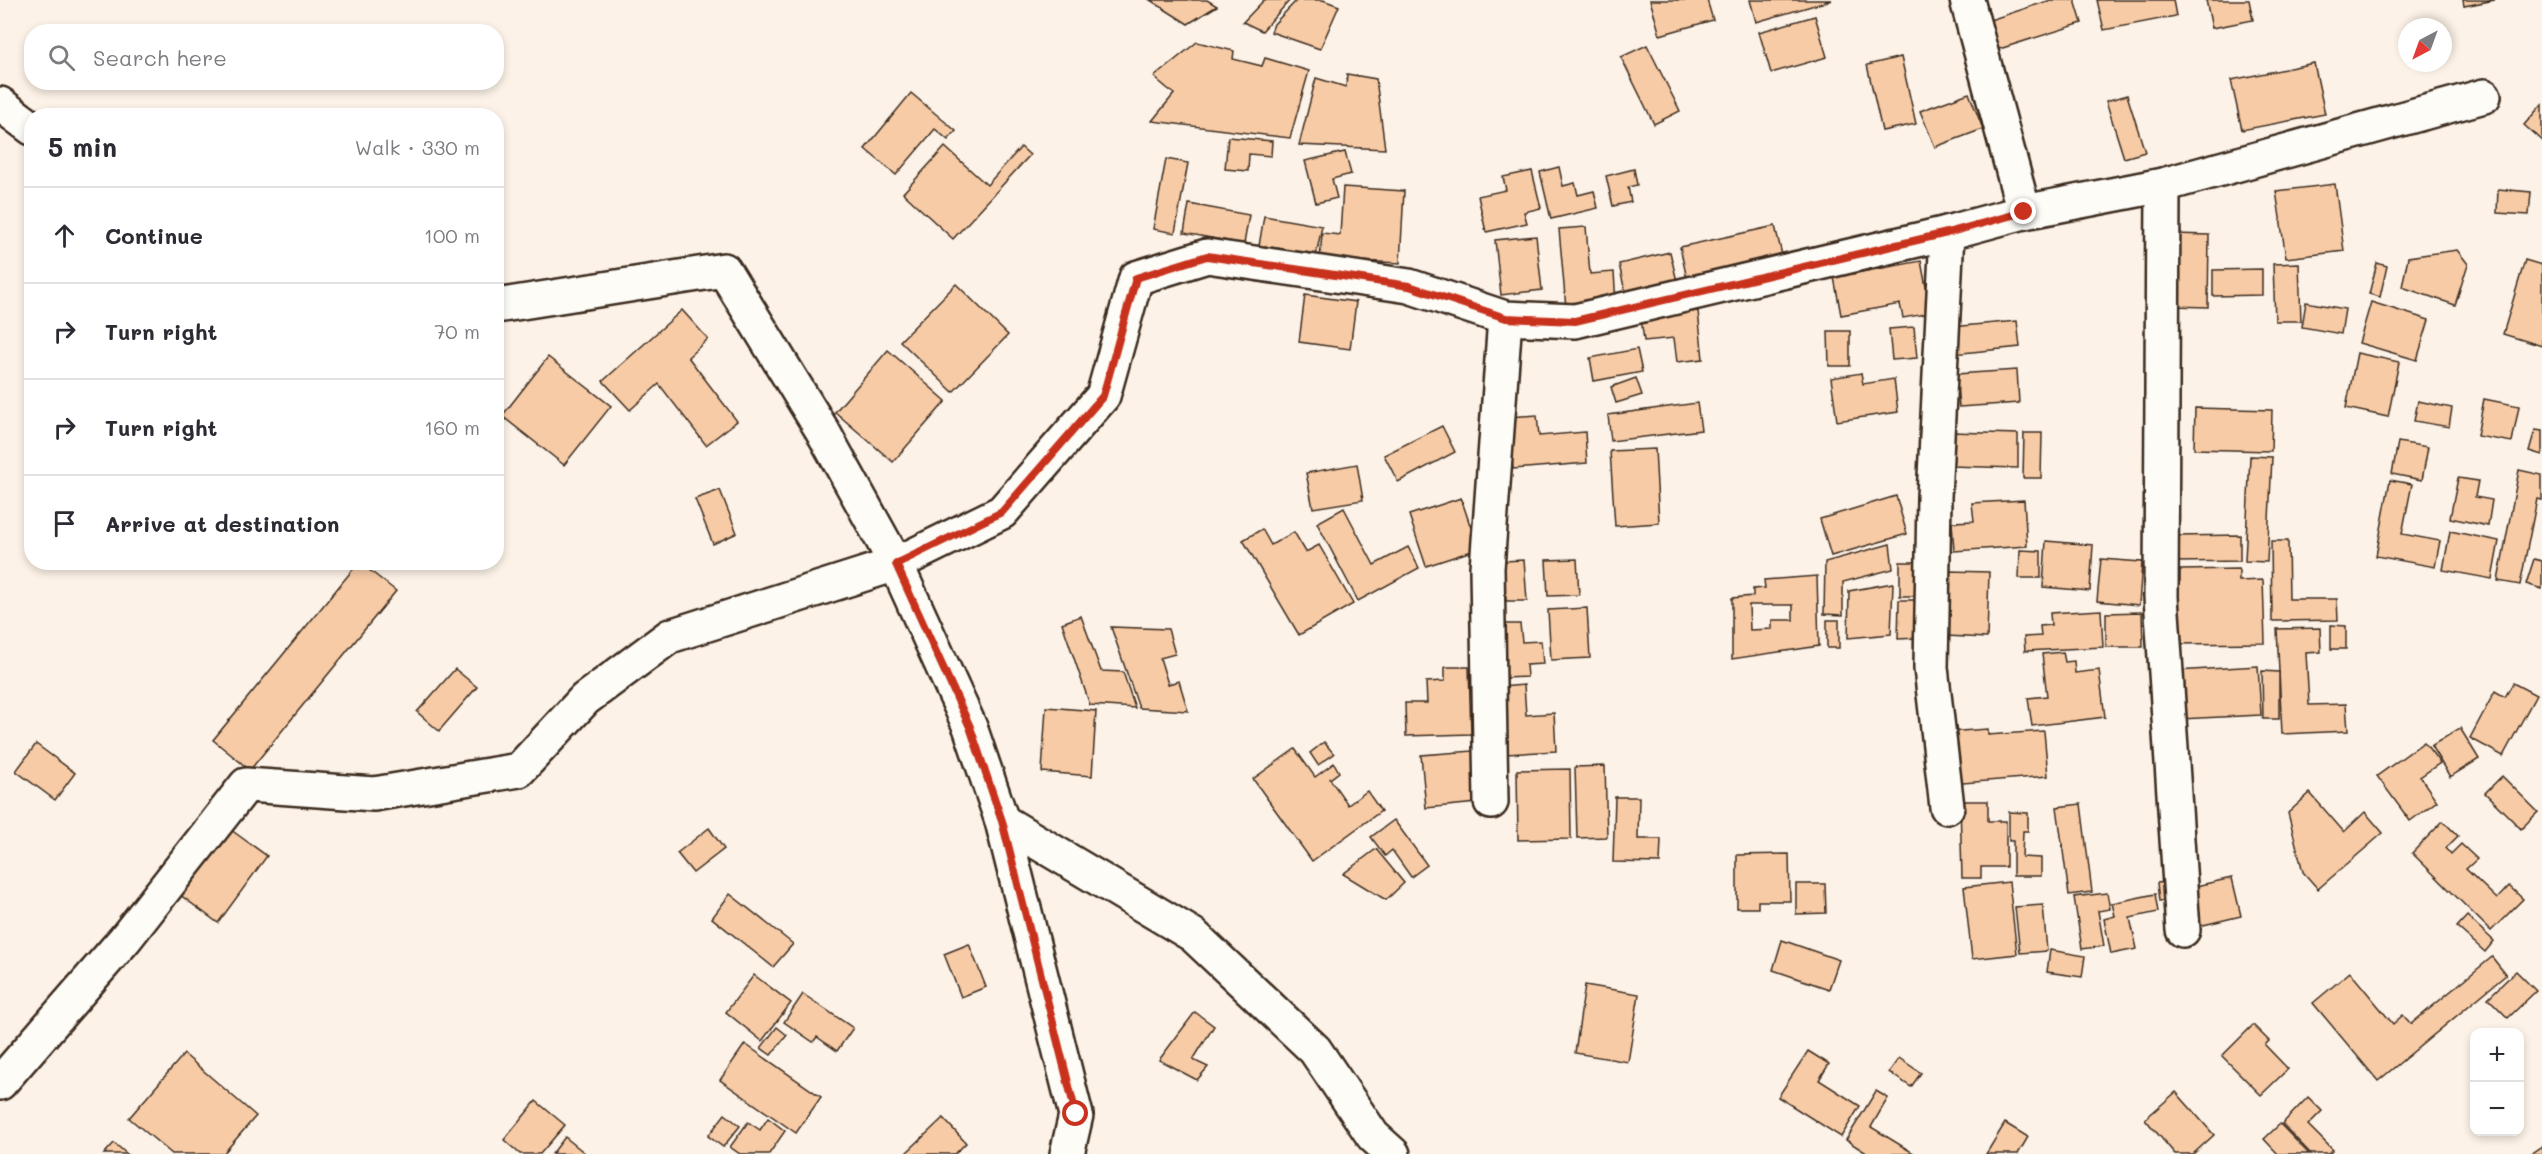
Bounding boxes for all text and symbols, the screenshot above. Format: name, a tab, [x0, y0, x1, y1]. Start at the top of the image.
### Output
north arrow	[2398, 18, 2452, 72]
search box	[24, 24, 504, 90]
icon: search	[45, 41, 78, 74]
text: Search here	[93, 43, 227, 72]
text: 5 min	[48, 130, 117, 164]
text: Walk · 330 m	[355, 134, 480, 160]
route end	[2010, 198, 2036, 224]
icon: ahead	[48, 219, 81, 252]
text: Continue	[105, 221, 203, 250]
text: 100 m	[424, 222, 480, 248]
icon: right	[48, 315, 81, 348]
text: Turn right	[105, 317, 217, 346]
text: 70 m	[434, 318, 480, 344]
icon: right	[48, 411, 81, 444]
text: Turn right	[105, 413, 217, 442]
text: 160 m	[424, 414, 480, 440]
icon: arrive	[48, 507, 81, 540]
text: Arrive at destination	[105, 509, 340, 538]
map controls	[2470, 1028, 2524, 1136]
button: +	[2470, 1028, 2524, 1082]
button: −	[2470, 1082, 2524, 1136]
route start	[1062, 1100, 1088, 1126]

